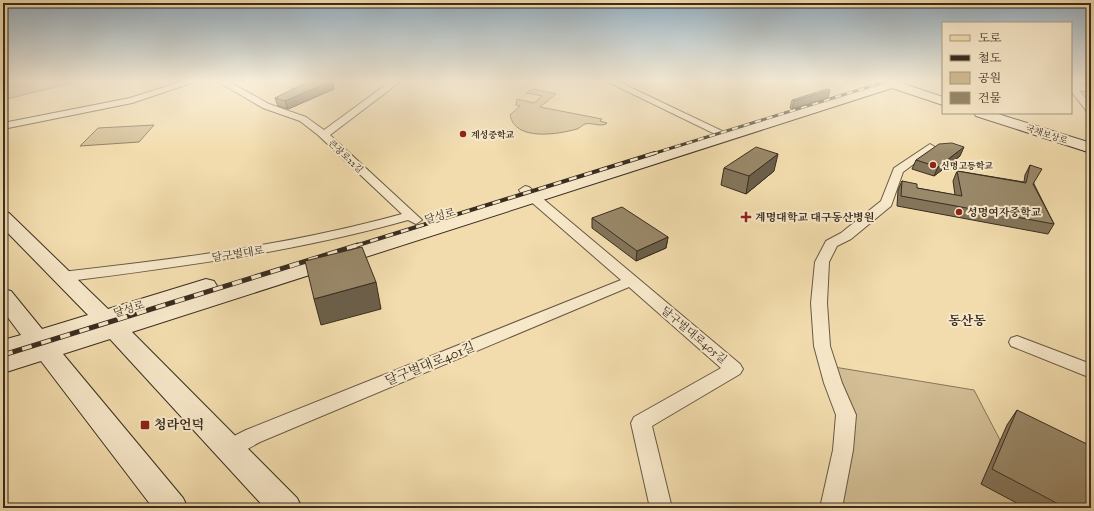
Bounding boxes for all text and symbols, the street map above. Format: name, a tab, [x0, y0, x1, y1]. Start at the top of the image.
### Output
legend	[942, 22, 1072, 114]
text: 도로	[978, 31, 1002, 45]
text: 철도	[978, 51, 1002, 65]
text: 공원	[978, 71, 1001, 85]
text: 건물	[978, 91, 1002, 105]
street label: 국채보상로	[1025, 122, 1070, 146]
marker: 계성중학교	[458, 129, 468, 139]
place label: 계성중학교	[471, 129, 515, 140]
street label: 큰장로22길	[326, 137, 366, 175]
marker: 신명고등학교	[928, 160, 938, 170]
place label: 신명고등학교	[941, 160, 993, 171]
street label: 달성로	[423, 205, 457, 227]
place label: 성명여자중학교	[967, 206, 1042, 219]
marker: 성명여자중학교	[954, 207, 964, 217]
marker: 계명대학교 대구동산병원	[740, 211, 752, 223]
place label: 계명대학교 대구동산병원	[755, 211, 874, 224]
street label: 달구벌대로	[211, 243, 266, 265]
street label: 달성로	[112, 298, 146, 320]
street label: 달구벌대로405길	[659, 304, 729, 366]
district label: 동산동	[948, 313, 986, 329]
street label: 달구벌대로401길	[383, 339, 477, 389]
place label: 청라언덕	[154, 417, 204, 433]
marker: 청라언덕	[139, 419, 151, 431]

